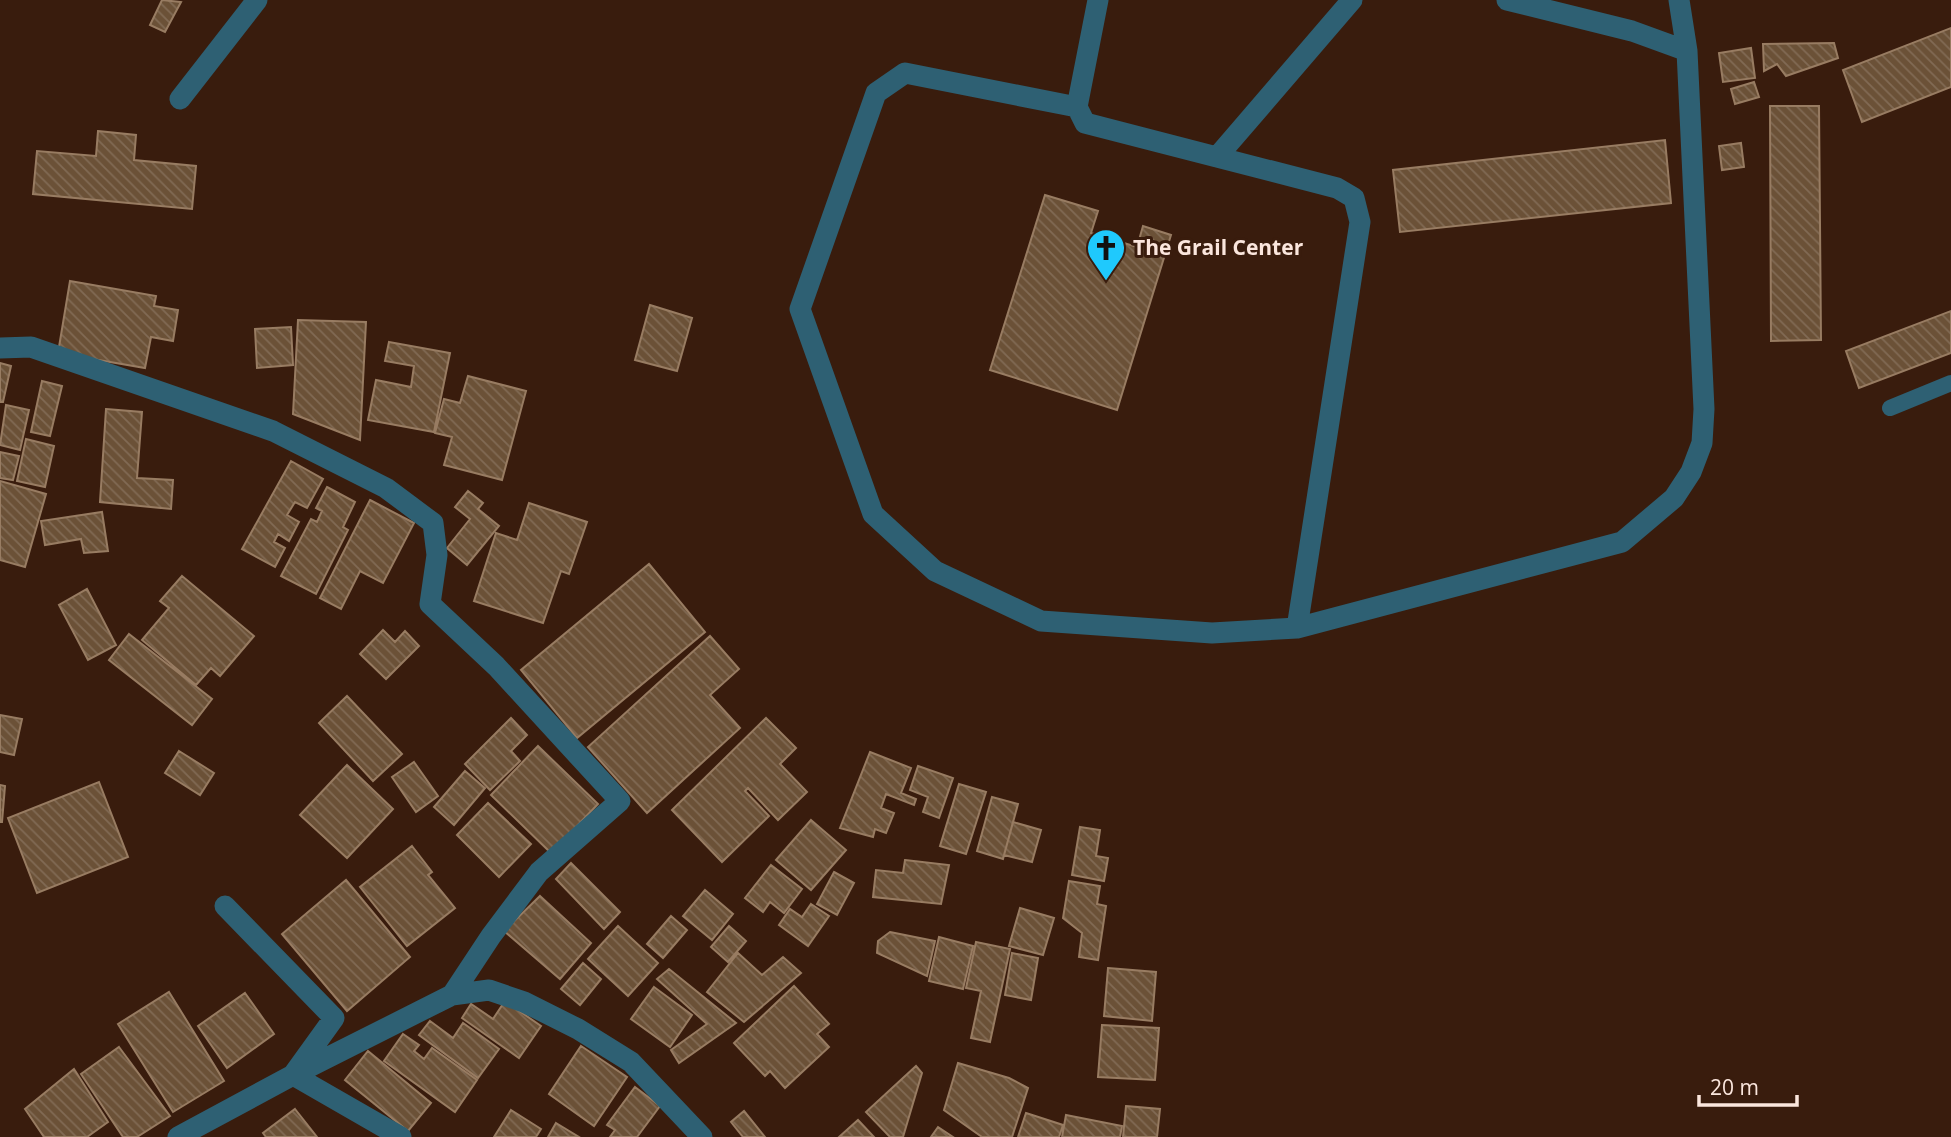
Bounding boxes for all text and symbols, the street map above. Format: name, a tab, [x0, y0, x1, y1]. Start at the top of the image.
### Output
church icon: The Grail Center	[1085, 227, 1127, 282]
place label: The Grail Center	[1133, 233, 1304, 261]
scale bar	[1699, 1064, 1797, 1108]
text: 20 m	[1710, 1073, 1759, 1101]

